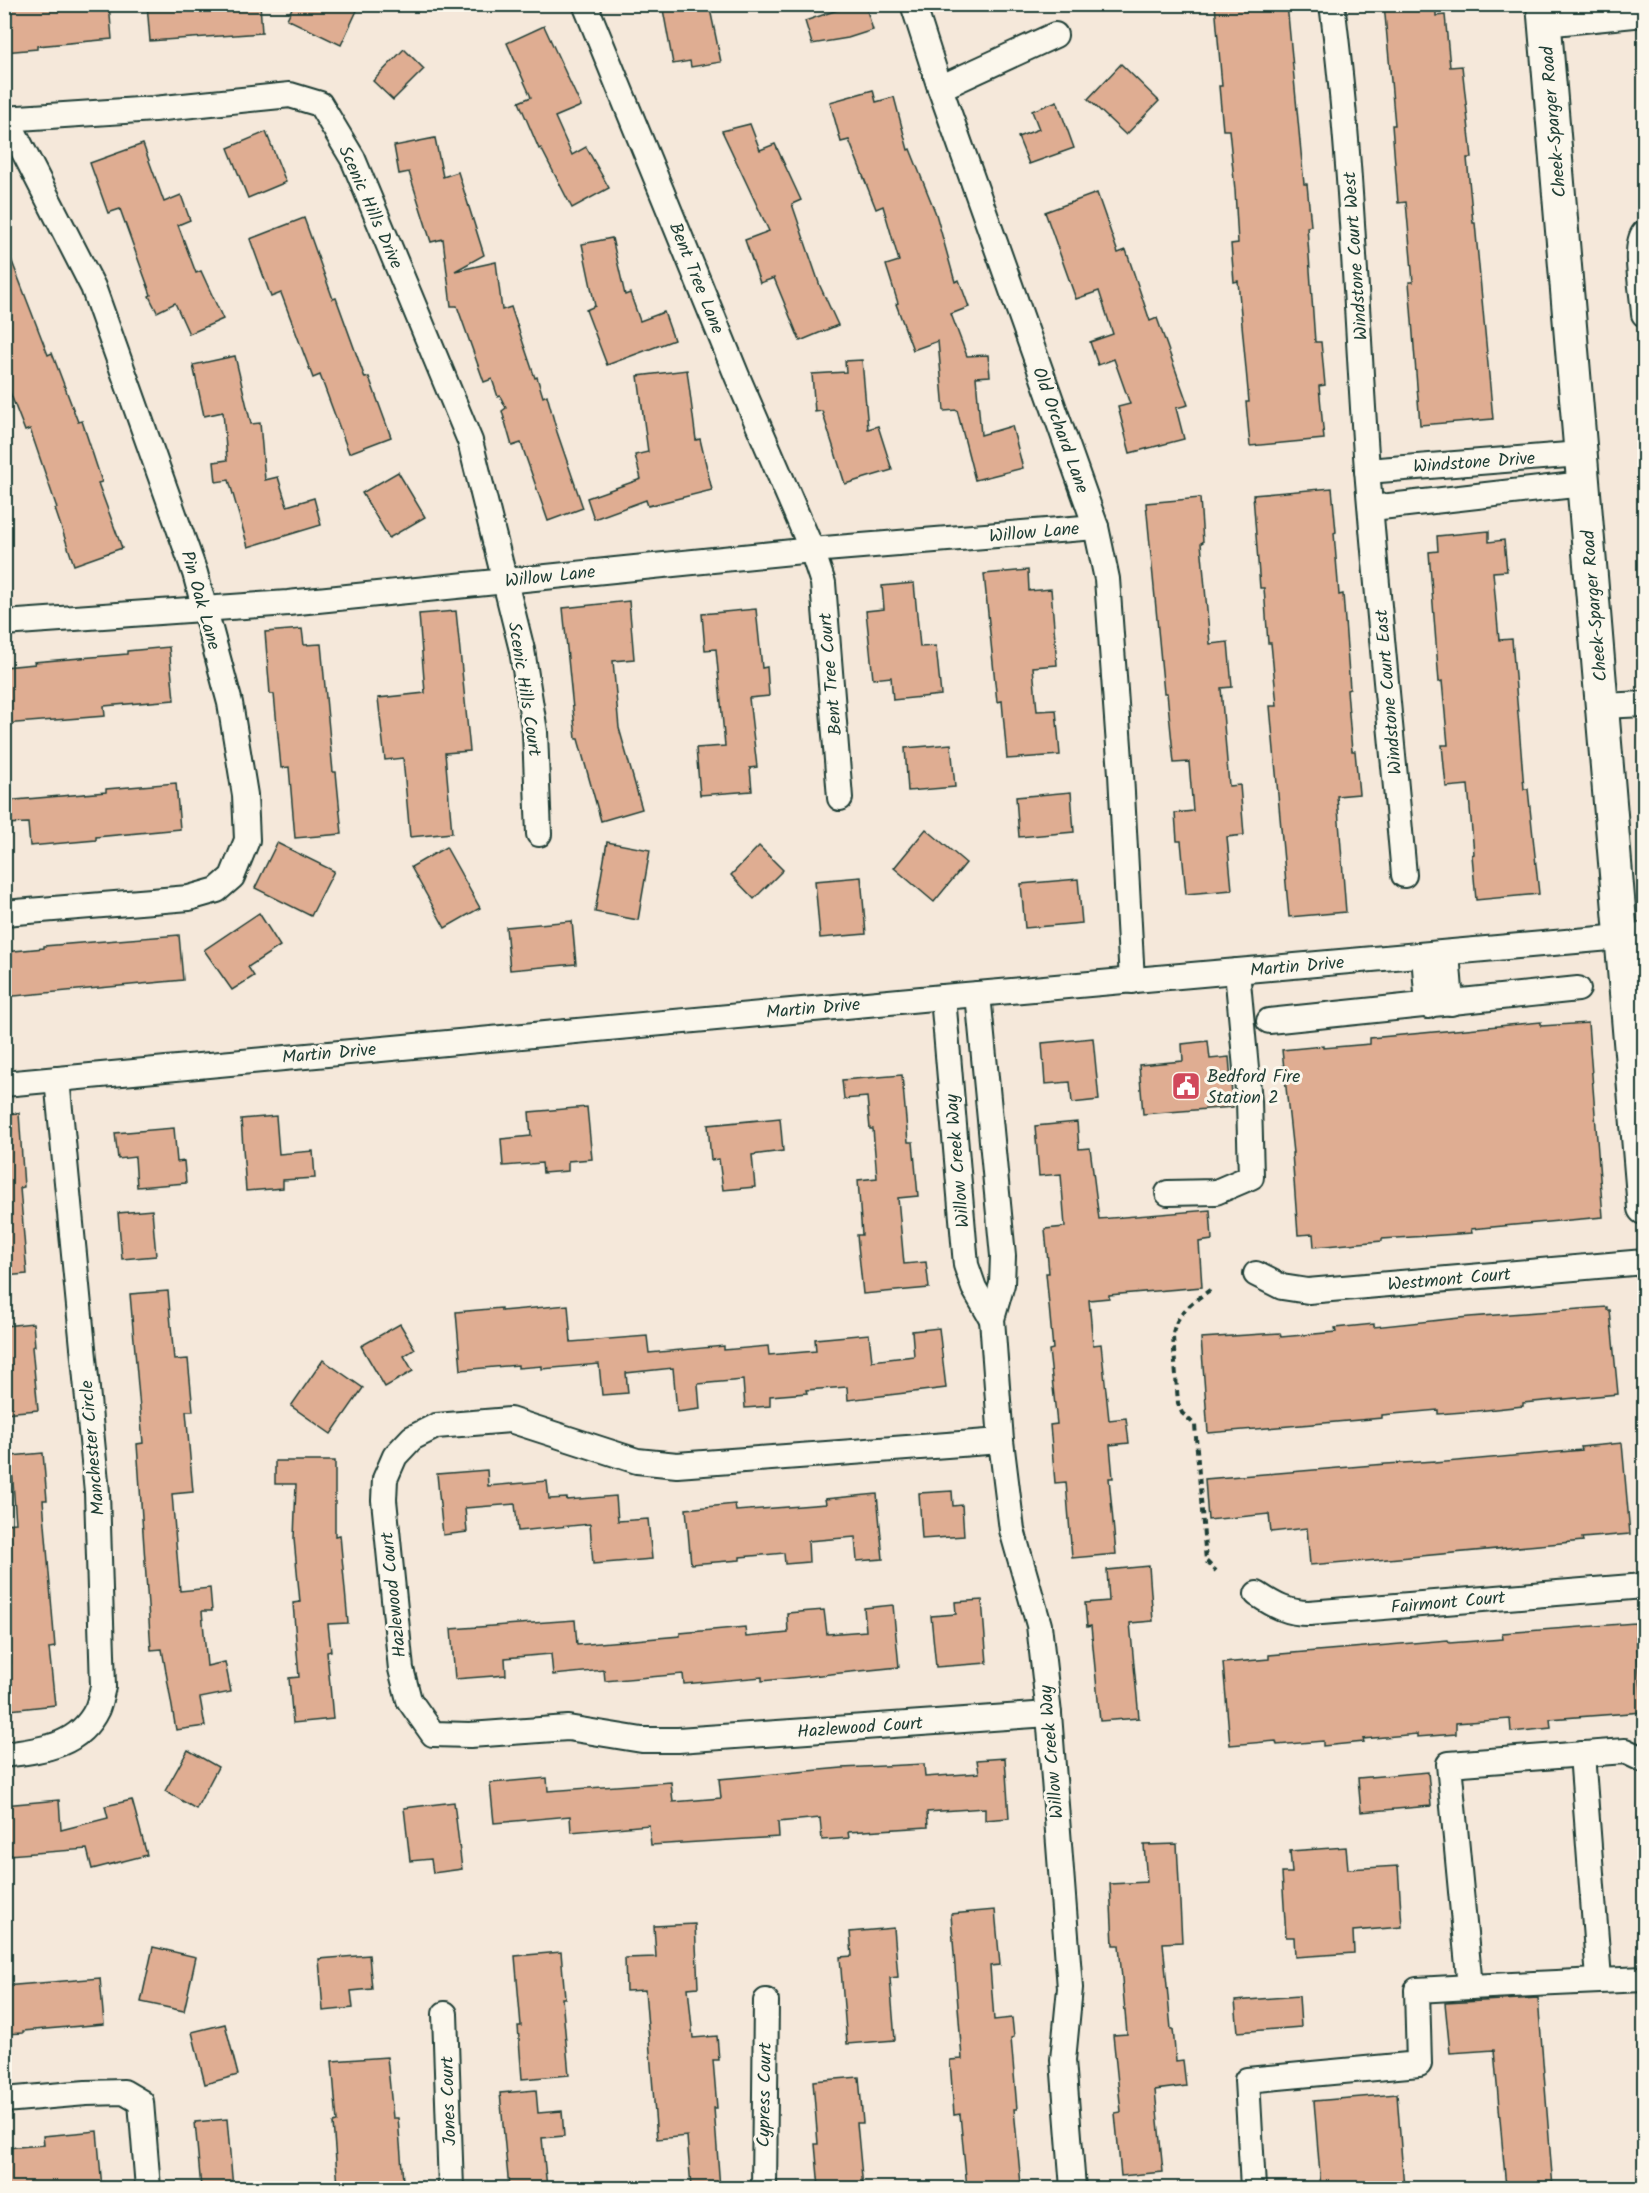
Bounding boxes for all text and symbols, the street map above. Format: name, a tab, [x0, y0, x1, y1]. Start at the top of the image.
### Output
street label: Cheek-Sparger Road	[1533, 44, 1576, 199]
street label: Scenic Hills Drive	[329, 141, 410, 274]
street label: Windstone Court West	[1336, 169, 1377, 341]
street label: Bent Tree Lane	[660, 218, 731, 339]
street label: Old Orchard Lane	[1023, 363, 1096, 498]
street label: Windstone Drive	[1412, 445, 1536, 482]
street label: Willow Lane	[988, 515, 1081, 552]
street label: Cheek-Sparger Road	[1574, 528, 1617, 683]
street label: Pin Oak Lane	[172, 547, 228, 653]
street label: Willow Lane	[504, 558, 597, 597]
street label: Windstone Court East	[1368, 607, 1411, 776]
street label: Bent Tree Court	[812, 610, 851, 736]
street label: Scenic Hills Court	[499, 620, 549, 759]
street label: Martin Drive	[1249, 949, 1345, 986]
street label: Martin Drive	[765, 991, 861, 1028]
street label: Martin Drive	[281, 1036, 377, 1073]
place label: Bedford Fire Station 2	[1207, 1063, 1300, 1113]
public building icon: Bedford Fire Station 2	[1170, 1070, 1202, 1102]
street label: Willow Creek Way	[938, 1092, 979, 1229]
street label: Westmont Court	[1386, 1261, 1513, 1300]
street label: Manchester Circle	[73, 1379, 114, 1517]
street label: Hazlewood Court	[373, 1530, 416, 1659]
street label: Fairmont Court	[1390, 1584, 1508, 1623]
street label: Willow Creek Way	[1032, 1683, 1073, 1820]
street label: Hazlewood Court	[796, 1710, 925, 1747]
street label: Cypress Court	[750, 2041, 781, 2148]
street label: Jones Court	[433, 2055, 466, 2146]

